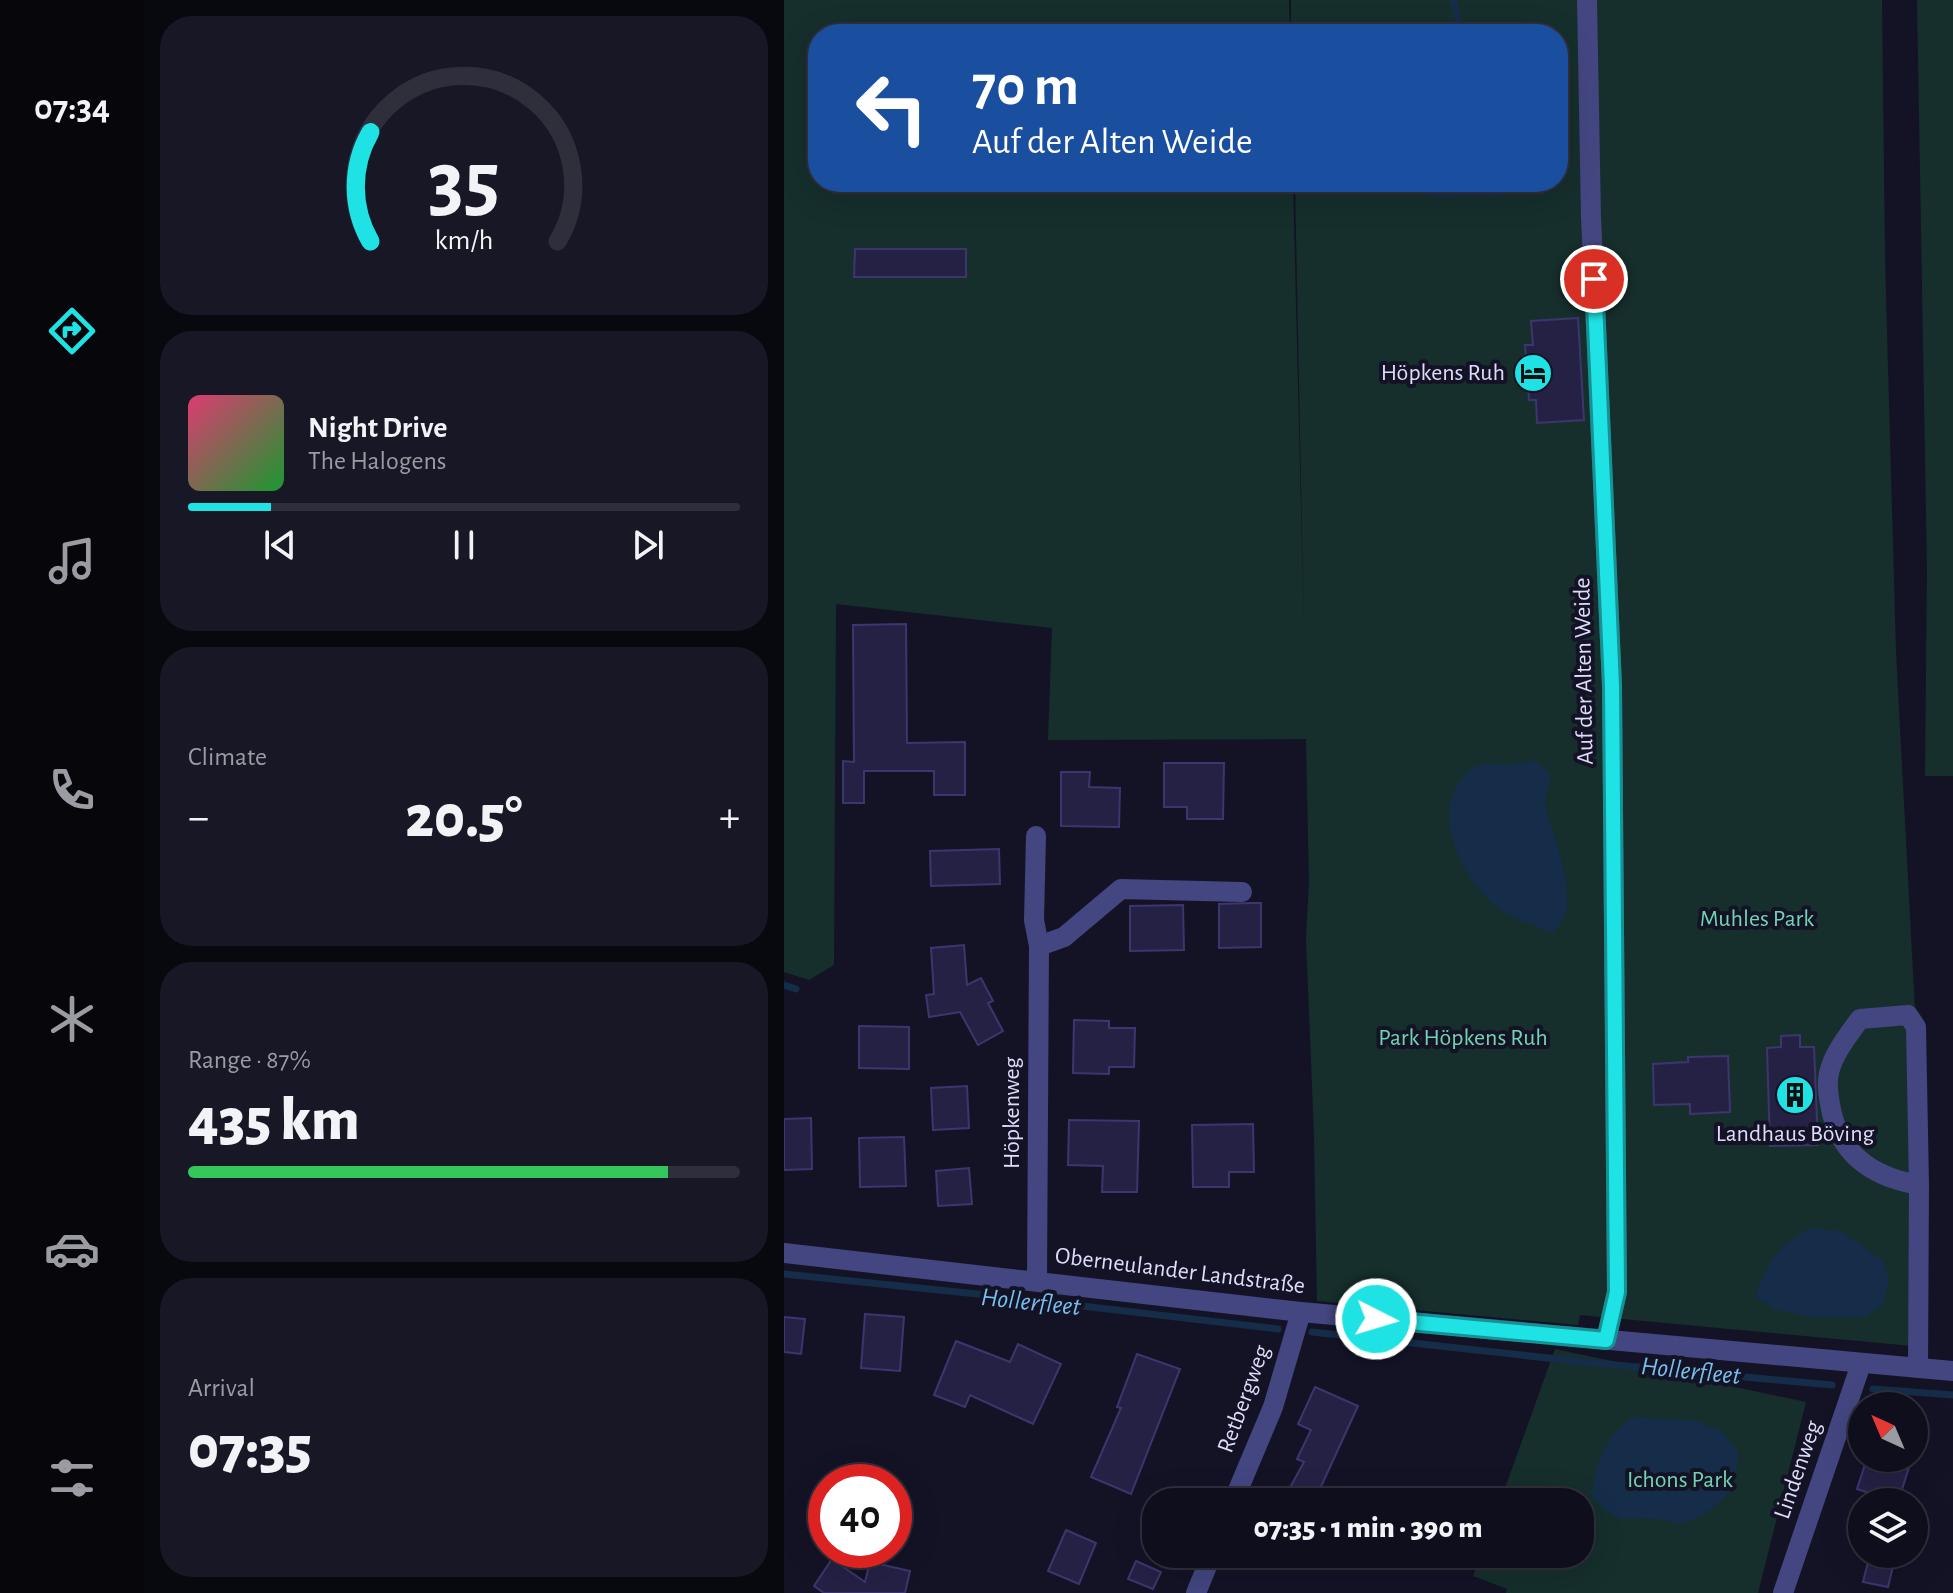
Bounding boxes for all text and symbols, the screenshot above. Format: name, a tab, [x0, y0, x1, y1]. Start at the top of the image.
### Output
icon: left	[840, 56, 944, 160]
text: 70 m	[972, 59, 1079, 115]
text: 07:34	[34, 90, 110, 126]
text: Auf der Alten Weide	[972, 124, 1253, 160]
text: 35	[428, 140, 500, 224]
text: km/h	[435, 226, 493, 255]
pin	[1560, 245, 1628, 313]
icon: arrive	[1572, 257, 1616, 301]
icon: directions	[44, 303, 100, 359]
hotel icon: Höpkens Ruh	[1512, 352, 1554, 394]
place label: Höpkens Ruh	[1381, 361, 1505, 385]
text: Night Drive	[308, 413, 447, 443]
text: The Halogens	[308, 448, 446, 474]
icon: previous	[258, 523, 302, 567]
icon: pause	[442, 523, 486, 567]
icon: next	[626, 523, 670, 567]
icon: music	[44, 533, 100, 589]
street label: Auf der Alten Weide	[1570, 577, 1598, 765]
text: Climate	[188, 744, 267, 770]
icon: phone	[44, 762, 100, 818]
text: 20.5°	[405, 788, 523, 848]
text: −	[188, 796, 209, 840]
text: +	[719, 796, 740, 840]
park label: Muhles Park	[1700, 907, 1814, 931]
icon: climate	[44, 991, 100, 1047]
park label: Park Höpkens Ruh	[1378, 1026, 1548, 1050]
text: Range · 87%	[188, 1047, 311, 1073]
street label: Höpkenweg	[1000, 1057, 1024, 1169]
building icon: Landhaus Böving	[1774, 1074, 1816, 1116]
text: 435 km	[188, 1091, 360, 1151]
place label: Landhaus Böving	[1716, 1122, 1875, 1146]
icon: car	[44, 1221, 100, 1277]
street label: Oberneulander Landstraße	[1054, 1244, 1306, 1298]
position arrow	[1334, 1277, 1418, 1361]
water label: Hollerfleet	[980, 1284, 1083, 1320]
street label: Retbergweg	[1214, 1342, 1275, 1456]
water label: Hollerfleet	[1640, 1353, 1743, 1389]
text: Arrival	[188, 1375, 255, 1401]
north arrow	[1848, 1392, 1928, 1472]
map controls	[1848, 1392, 1928, 1568]
street label: Lindenweg	[1770, 1418, 1826, 1522]
text: 07:35	[188, 1419, 312, 1479]
icon: filters	[44, 1450, 100, 1506]
speed limit sign: 40	[808, 1464, 912, 1568]
park label: Ichons Park	[1627, 1468, 1733, 1492]
button: layers	[1848, 1488, 1928, 1568]
text: 07:35 · 1 min · 390 m	[1254, 1513, 1482, 1543]

